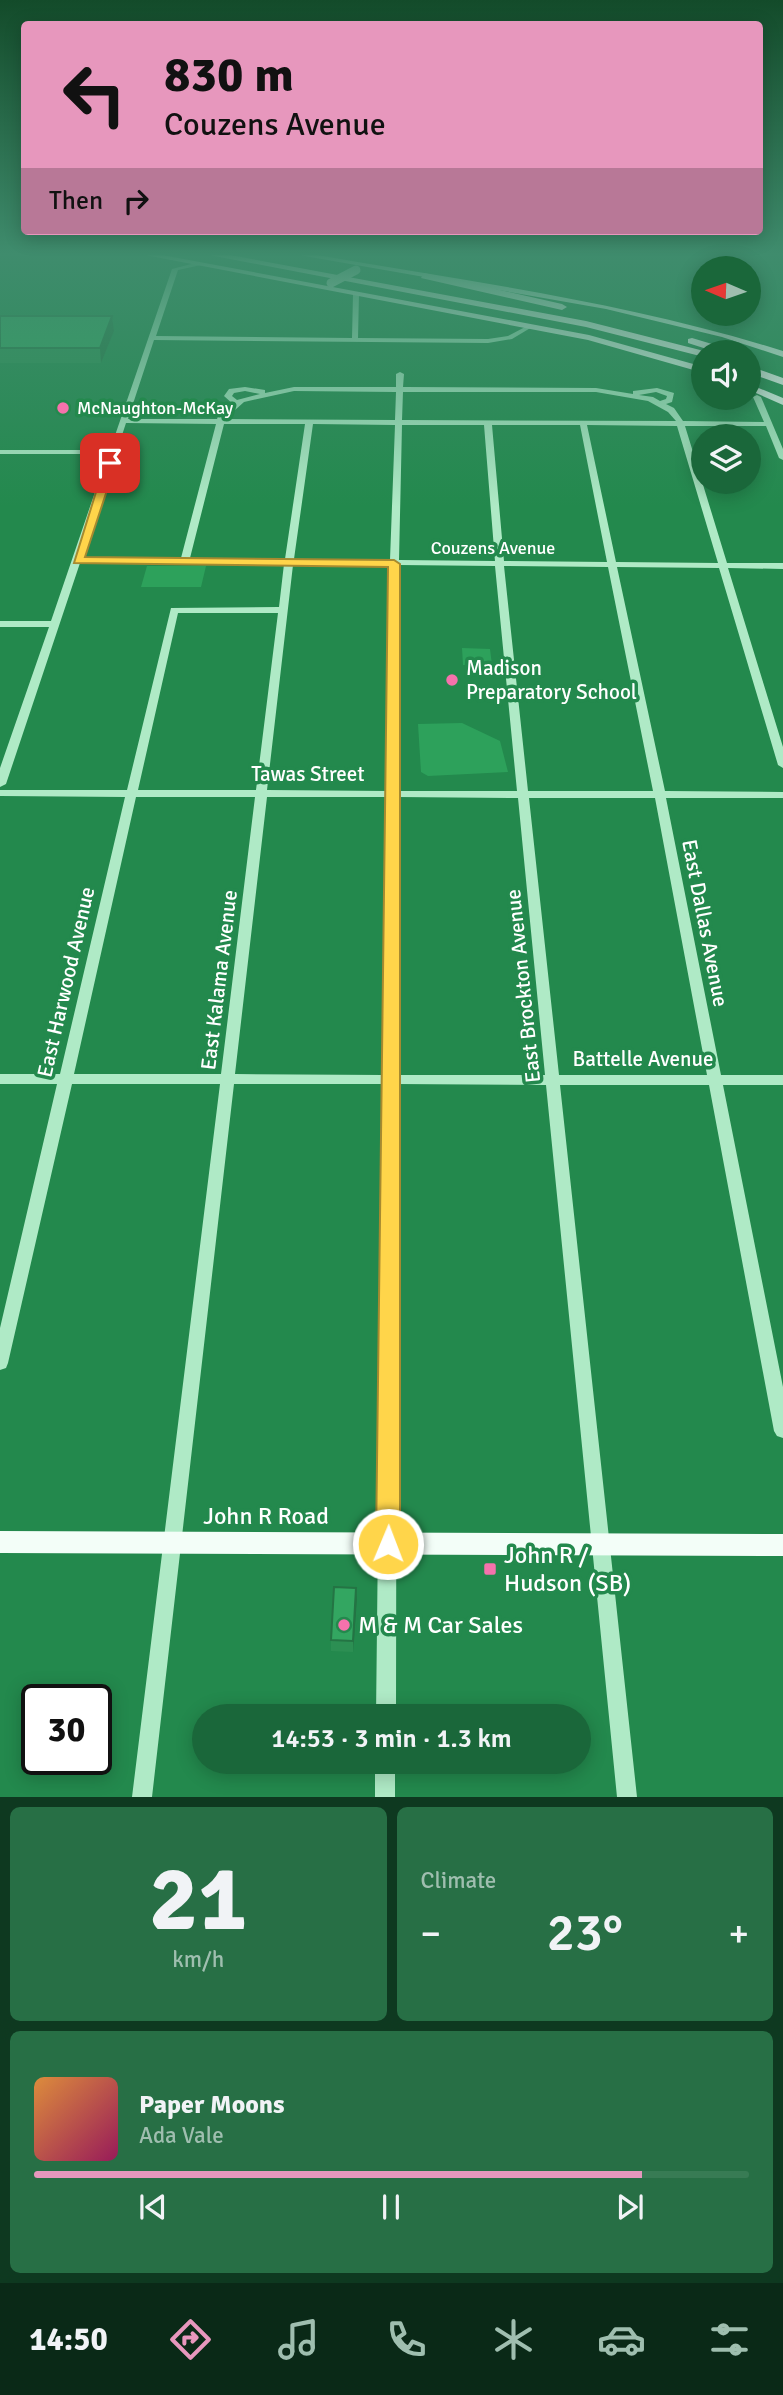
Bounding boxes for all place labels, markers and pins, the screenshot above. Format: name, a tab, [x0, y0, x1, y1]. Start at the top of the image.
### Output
place label: McNaughton-McKay	[77, 397, 234, 419]
marker: McNaughton-McKay	[55, 400, 71, 416]
pin	[80, 433, 140, 493]
place label: Madison Preparatory School	[466, 655, 637, 705]
marker: Madison Preparatory School	[444, 672, 460, 688]
place label: John R / Hudson (SB)	[504, 1540, 631, 1598]
marker: John R / Hudson (SB)	[482, 1561, 498, 1577]
place label: M & M Car Sales	[358, 1610, 523, 1640]
marker: M & M Car Sales	[336, 1617, 352, 1633]

